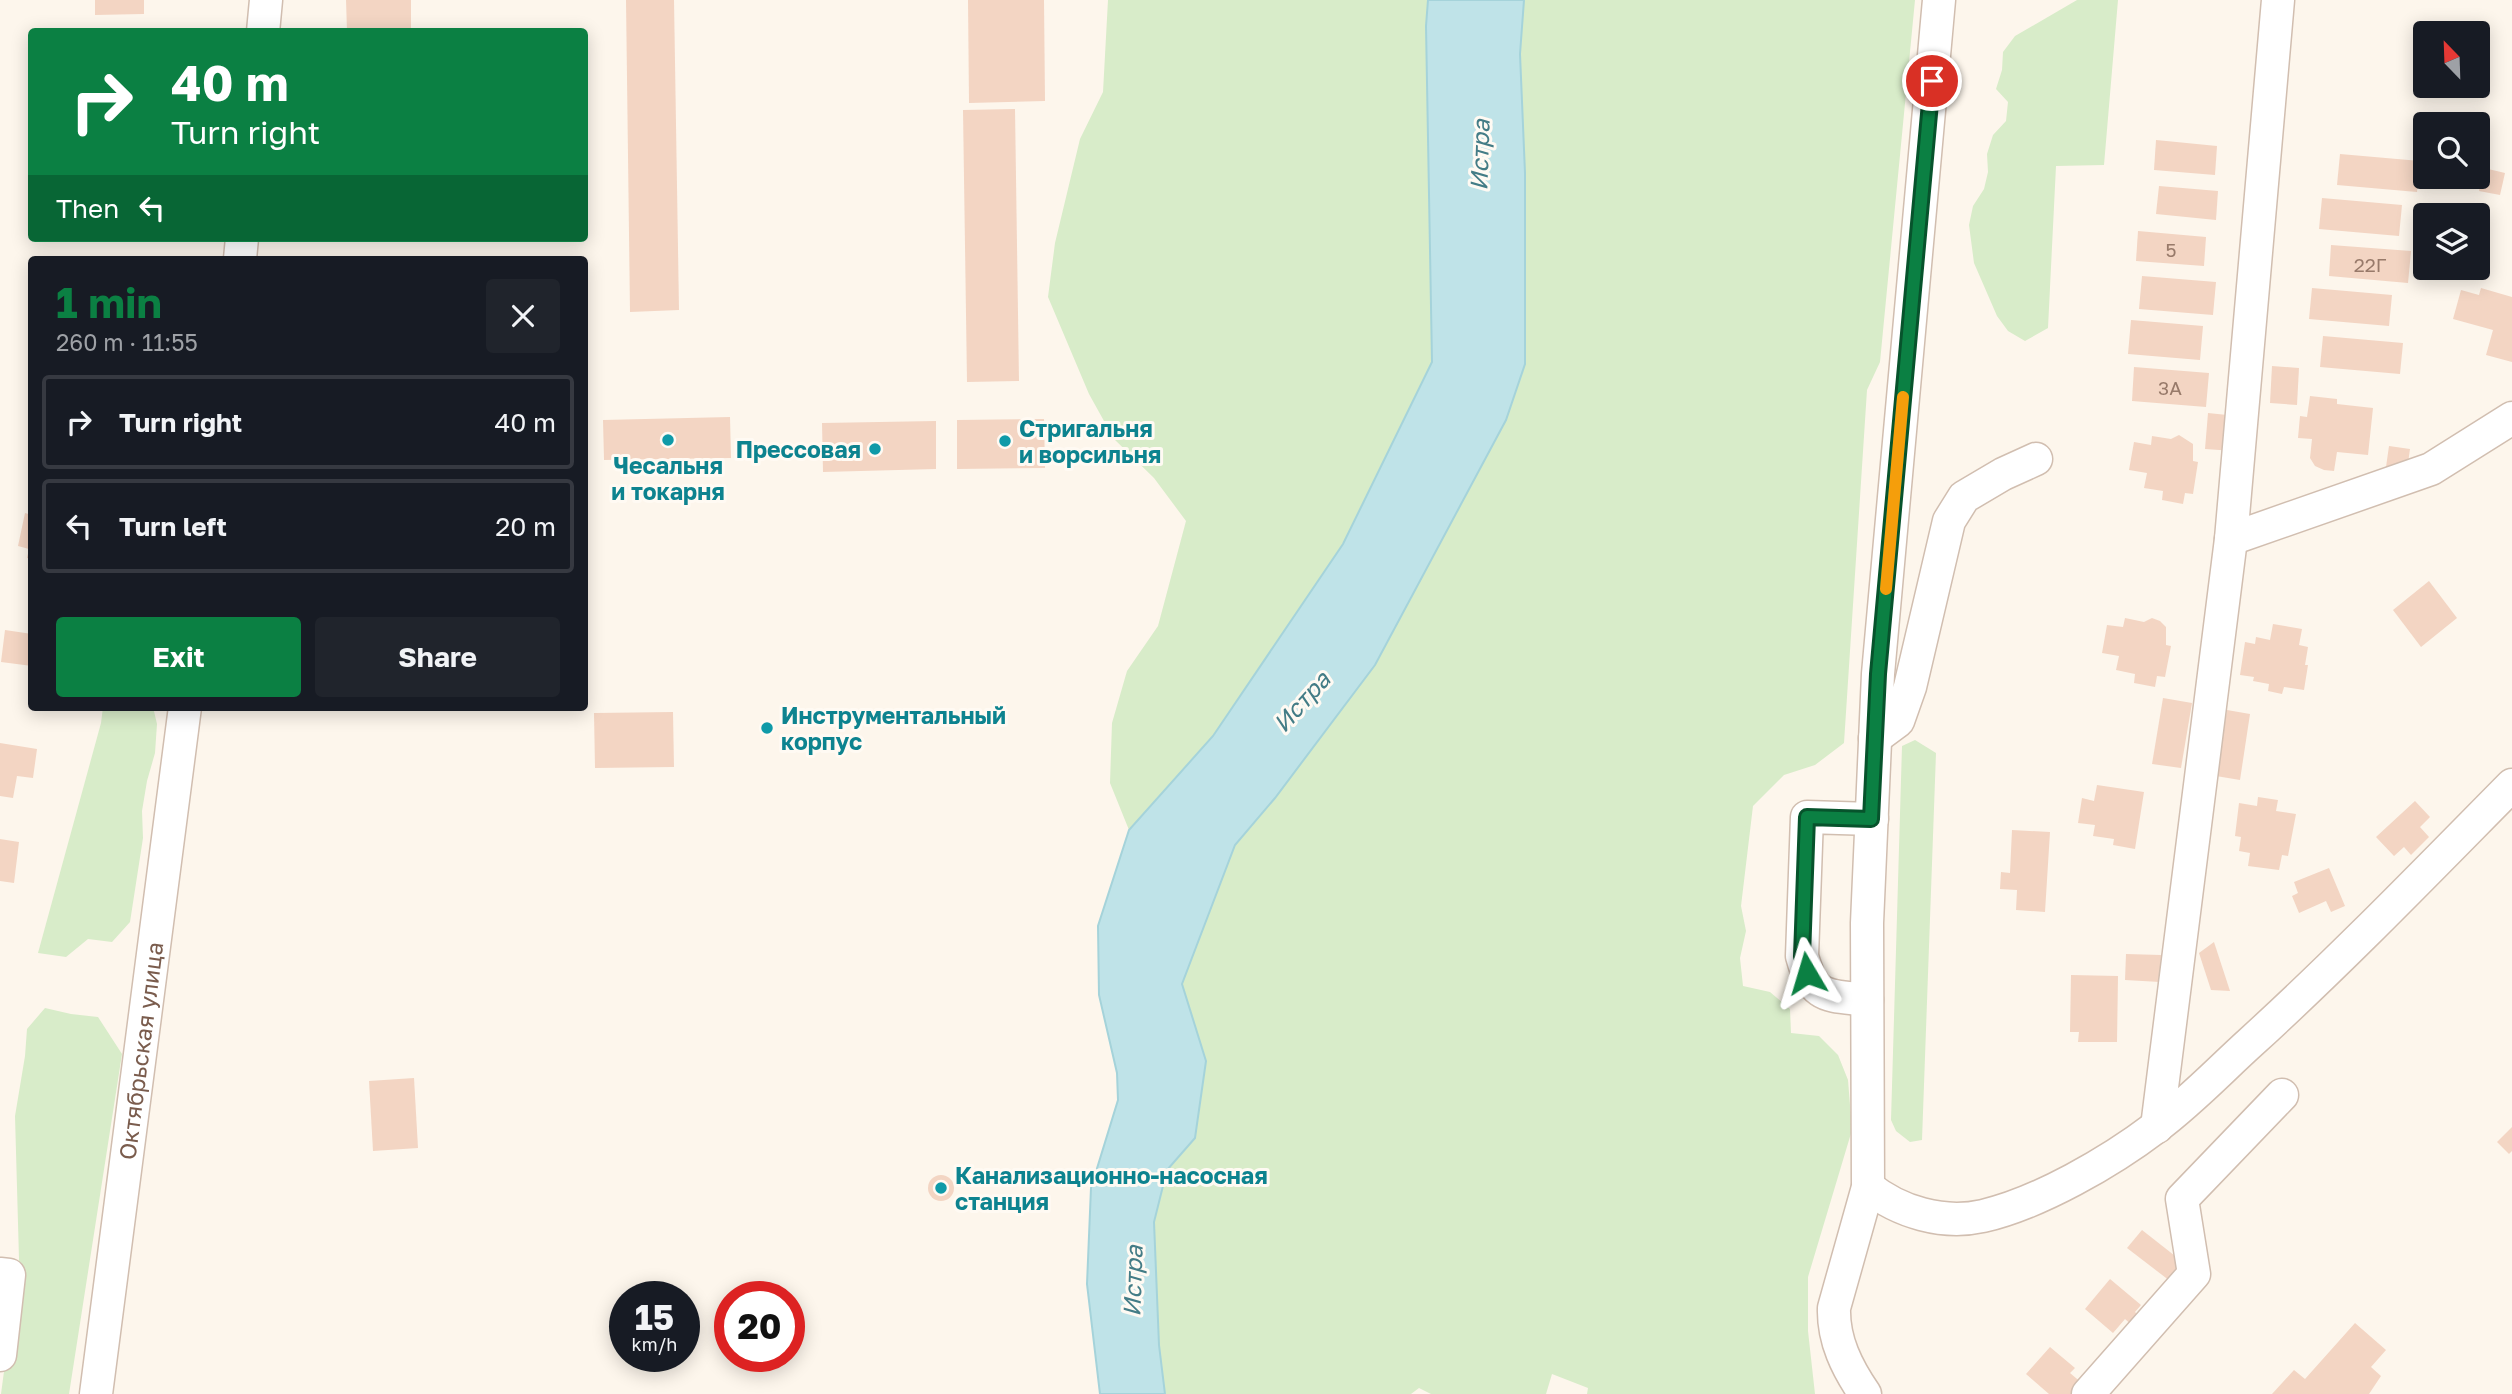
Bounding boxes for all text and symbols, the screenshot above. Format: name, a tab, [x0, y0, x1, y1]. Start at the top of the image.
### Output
north arrow	[2413, 21, 2490, 98]
map controls	[2413, 21, 2490, 280]
pin	[1902, 51, 1962, 111]
text: 40 m	[171, 53, 289, 112]
icon: right	[56, 56, 147, 147]
icon: arrive	[1913, 62, 1951, 100]
button: search	[2413, 112, 2490, 189]
text: Turn right	[171, 113, 320, 151]
water label: Истра	[1463, 117, 1495, 191]
icon: left	[133, 189, 171, 227]
text: Then	[56, 193, 119, 224]
button: layers	[2413, 203, 2490, 280]
house number: 5	[2165, 238, 2177, 261]
house number: 22Г	[2354, 253, 2387, 276]
text: 1 min	[56, 277, 162, 327]
button: close	[486, 279, 560, 353]
text: 260 m · 11:55	[56, 328, 198, 356]
house number: 3А	[2158, 376, 2182, 399]
icon: right	[60, 403, 98, 441]
text: Turn right	[119, 407, 242, 438]
text: 40 m	[495, 407, 556, 438]
place label: Стригальня и ворсильня	[1019, 414, 1161, 468]
marker: Чесальня и токарня	[660, 432, 676, 448]
marker: Стригальня и ворсильня	[997, 433, 1013, 449]
place label: Прессовая	[736, 435, 861, 463]
marker: Прессовая	[867, 441, 883, 457]
place label: Чесальня и токарня	[611, 451, 725, 505]
icon: left	[60, 507, 98, 545]
text: Turn left	[119, 511, 227, 542]
text: 20 m	[495, 511, 556, 542]
button: Exit	[56, 617, 301, 697]
button: Share	[315, 617, 560, 697]
water label: Истра	[1266, 664, 1337, 737]
place label: Инструментальный корпус	[781, 701, 1006, 755]
marker: Инструментальный корпус	[759, 720, 775, 736]
position arrow	[1770, 936, 1844, 1010]
street label: Октябрьская улица	[112, 940, 168, 1161]
place label: Канализационно-насосная станция	[955, 1161, 1268, 1215]
marker: Канализационно-насосная станция	[933, 1180, 949, 1196]
water label: Истра	[1116, 1243, 1148, 1317]
speed limit sign: 20	[714, 1281, 805, 1372]
text: 15	[635, 1296, 674, 1338]
text: km/h	[632, 1333, 677, 1355]

